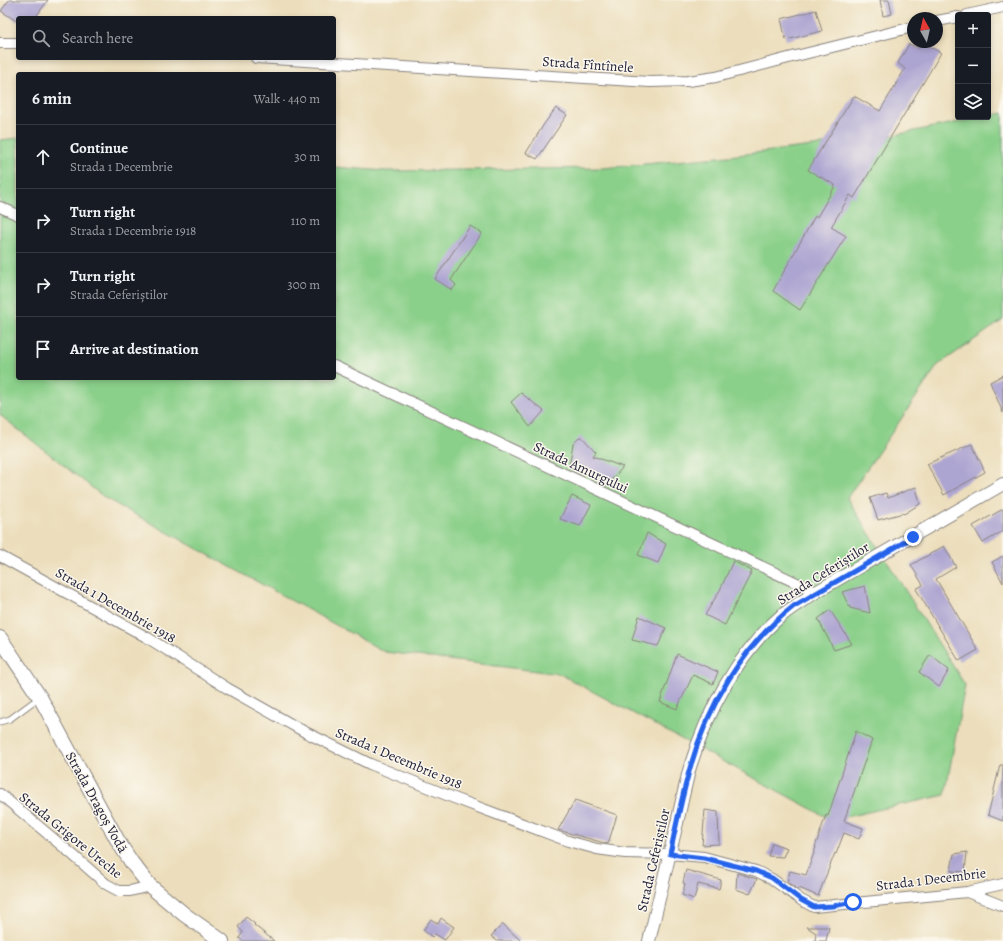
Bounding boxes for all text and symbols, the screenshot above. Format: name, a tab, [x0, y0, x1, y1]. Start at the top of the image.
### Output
north arrow	[907, 12, 943, 48]
map controls	[955, 12, 991, 120]
button: +	[955, 12, 991, 48]
search box	[16, 16, 336, 60]
icon: search	[30, 27, 52, 49]
text: Search here	[62, 28, 133, 48]
button: −	[955, 48, 991, 84]
street label: Strada Fîntînele	[542, 52, 634, 77]
button: layers	[955, 84, 991, 120]
text: 6 min	[32, 87, 72, 110]
text: Walk · 440 m	[253, 90, 320, 107]
text: Continue	[70, 138, 128, 158]
icon: ahead	[32, 146, 54, 168]
text: 30 m	[294, 148, 320, 165]
text: Strada 1 Decembrie	[70, 158, 173, 175]
text: Turn right	[70, 202, 135, 222]
icon: right	[32, 210, 54, 232]
text: 110 m	[291, 212, 320, 229]
text: Strada 1 Decembrie 1918	[70, 222, 196, 239]
text: Turn right	[70, 266, 135, 286]
icon: right	[32, 274, 54, 296]
text: 300 m	[287, 276, 320, 293]
text: Strada Ceferiștilor	[70, 286, 168, 303]
icon: arrive	[32, 338, 54, 360]
text: Arrive at destination	[70, 339, 199, 359]
street label: Strada Amurgului	[530, 437, 631, 498]
route end	[904, 528, 922, 546]
street label: Strada Ceferiștilor	[774, 537, 873, 609]
street label: Strada 1 Decembrie 1918	[52, 563, 180, 648]
street label: Strada 1 Decembrie 1918	[332, 723, 465, 794]
street label: Strada Dragoș Vodă	[61, 748, 133, 857]
street label: Strada Grigore Ureche	[15, 788, 126, 883]
street label: Strada Ceferiștilor	[632, 806, 675, 914]
street label: Strada 1 Decembrie	[875, 863, 987, 896]
route start	[844, 893, 862, 911]

